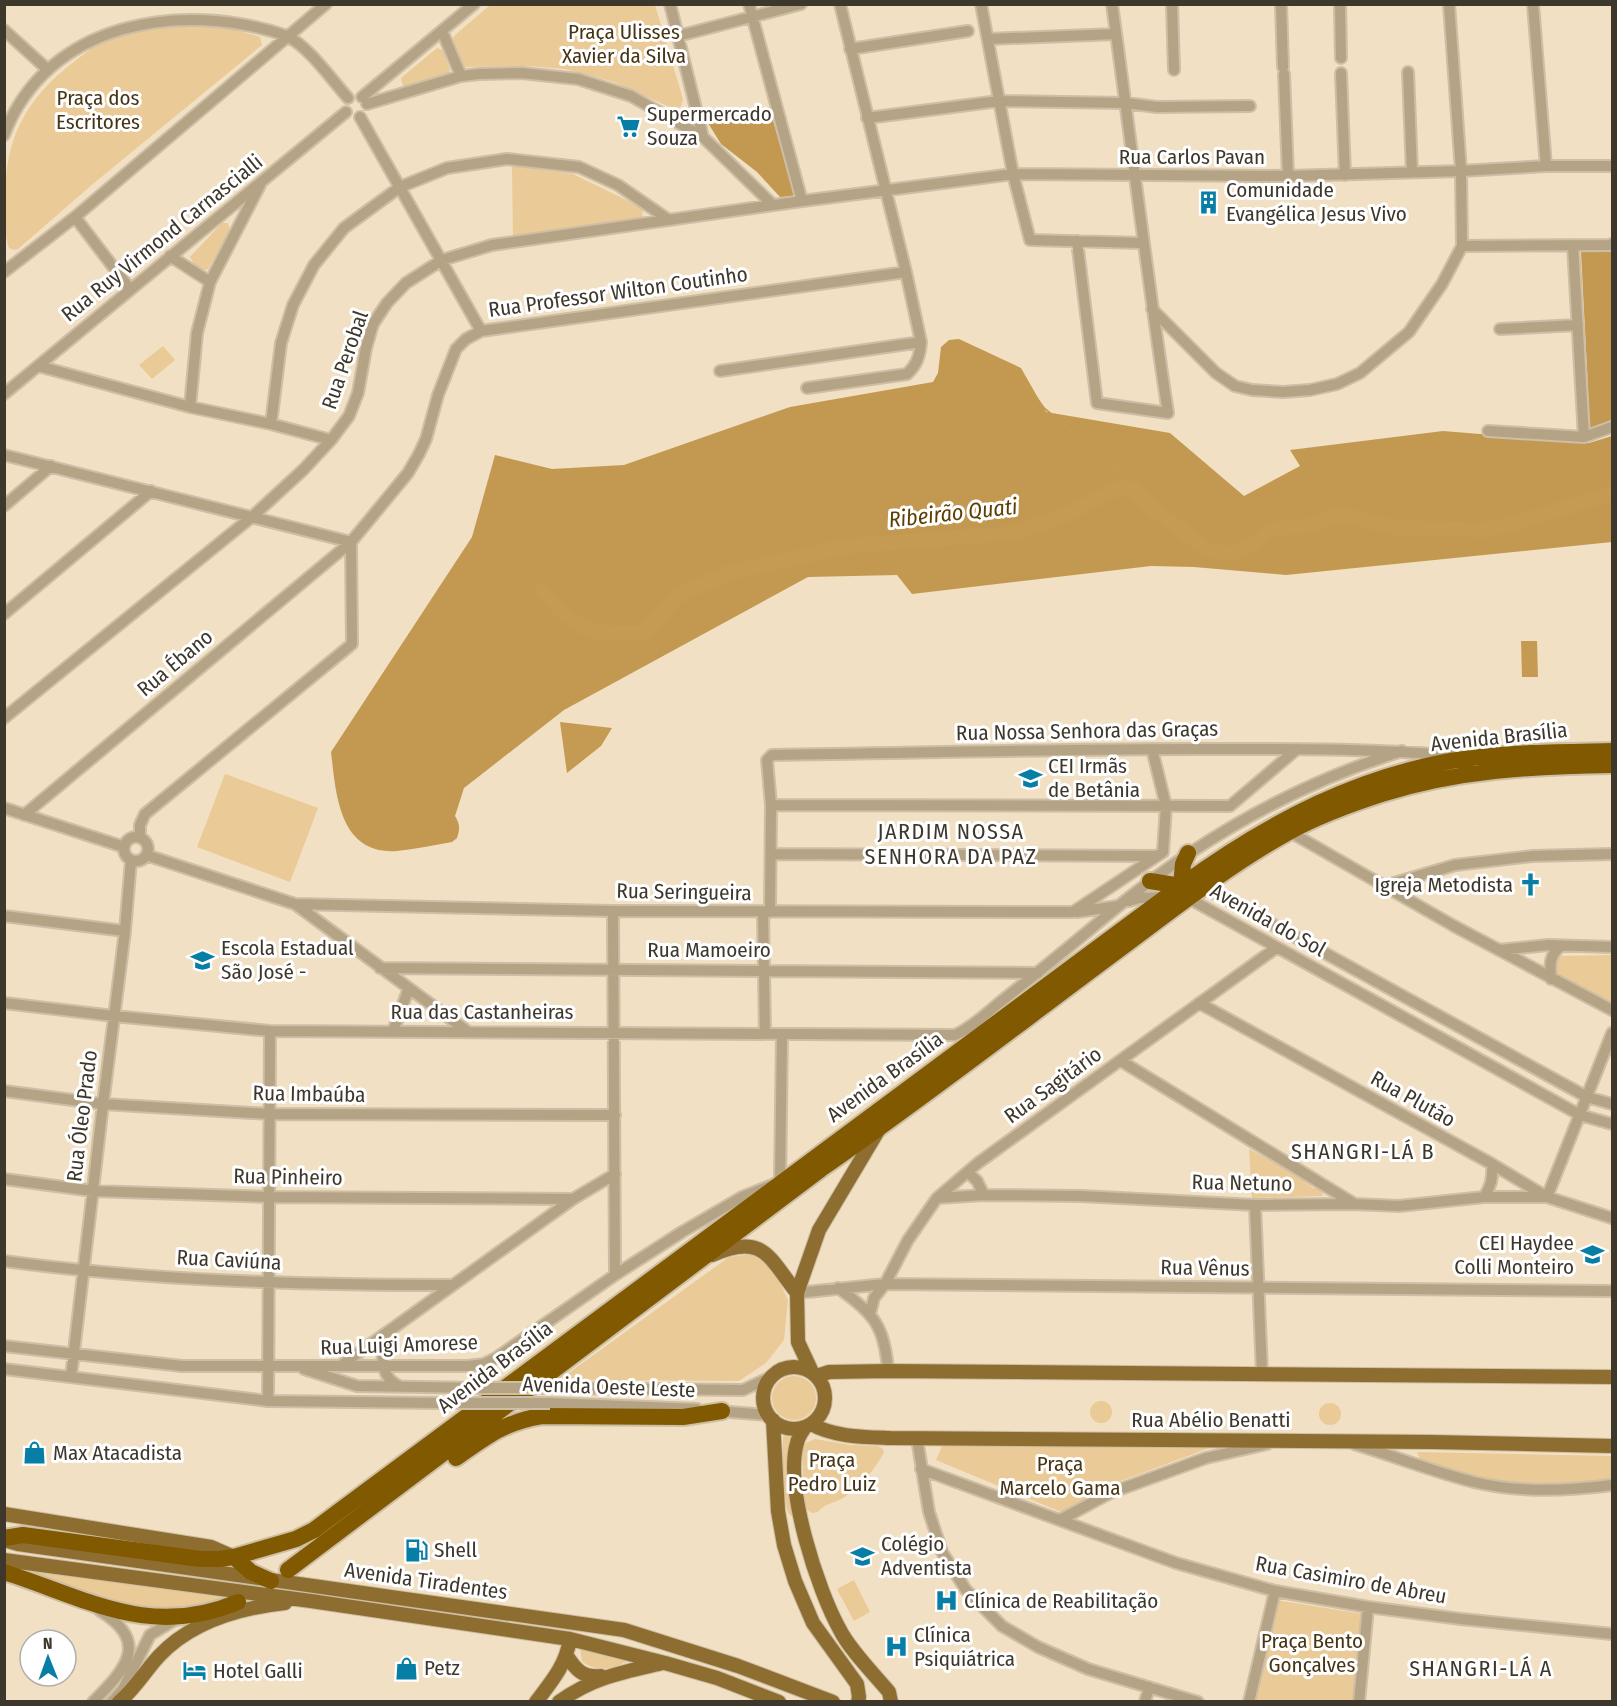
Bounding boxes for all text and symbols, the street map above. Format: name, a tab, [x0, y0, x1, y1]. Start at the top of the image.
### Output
park label: Praça Ulisses Xavier da Silva	[562, 19, 686, 69]
park label: Praça dos Escritores	[56, 85, 140, 135]
place label: Supermercado Souza	[647, 101, 772, 151]
supermarket icon: Supermercado Souza	[616, 113, 642, 139]
street label: Rua Carlos Pavan	[1119, 144, 1265, 170]
street label: Rua Ruy Virmond Carnascialli	[56, 149, 268, 327]
place label: Comunidade Evangélica Jesus Vivo	[1226, 177, 1407, 227]
building icon: Comunidade Evangélica Jesus Vivo	[1195, 189, 1221, 215]
street label: Rua Professor Wilton Coutinho	[487, 261, 749, 323]
street label: Rua Perobal	[316, 307, 374, 413]
water label: Ribeirão Quati	[887, 493, 1019, 533]
street label: Rua Ébano	[132, 624, 218, 702]
street label: Rua Nossa Senhora das Graças	[956, 716, 1218, 746]
street label: Avenida Brasília	[1429, 717, 1569, 757]
place label: CEI Irmãs de Betânia	[1048, 753, 1140, 803]
school or university icon: CEI Irmãs de Betânia	[1017, 765, 1043, 791]
district label: JARDIM NOSSA SENHORA DA PAZ	[865, 818, 1037, 870]
place label: Igreja Metodista	[1375, 872, 1513, 898]
church icon: Igreja Metodista	[1518, 872, 1544, 898]
street label: Rua Seringueira	[616, 878, 752, 906]
street label: Avenida do Sol	[1206, 878, 1331, 963]
place label: Escola Estadual São José -	[221, 935, 354, 985]
street label: Rua Mamoeiro	[647, 937, 771, 963]
school or university icon: Escola Estadual São José -	[190, 947, 216, 973]
street label: Rua das Castanheiras	[390, 999, 574, 1025]
street label: Avenida Brasília	[822, 1026, 948, 1128]
street label: Rua Sagitário	[999, 1041, 1107, 1129]
street label: Rua Óleo Prado	[61, 1049, 103, 1183]
street label: Rua Plutão	[1366, 1065, 1460, 1133]
street label: Rua Imbaúba	[252, 1080, 366, 1108]
district label: SHANGRI-LÁ B	[1291, 1138, 1435, 1165]
street label: Rua Pinheiro	[233, 1163, 343, 1191]
street label: Rua Netuno	[1191, 1169, 1293, 1197]
place label: CEI Haydee Colli Monteiro	[1454, 1230, 1574, 1280]
school or university icon: CEI Haydee Colli Monteiro	[1579, 1242, 1605, 1268]
street label: Rua Caviúna	[176, 1244, 282, 1276]
street label: Rua Vênus	[1160, 1254, 1250, 1282]
street label: Avenida Brasília	[432, 1315, 558, 1419]
street label: Rua Luigi Amorese	[320, 1329, 478, 1361]
street label: Avenida Oeste Leste	[522, 1371, 696, 1403]
street label: Rua Abélio Benatti	[1131, 1407, 1291, 1433]
shop icon: Max Atacadista	[22, 1440, 48, 1466]
place label: Max Atacadista	[53, 1440, 182, 1466]
park label: Praça Pedro Luiz	[788, 1447, 876, 1497]
park label: Praça Marcelo Gama	[999, 1451, 1121, 1501]
place label: Colégio Adventista	[881, 1531, 972, 1581]
fuel station icon: Shell	[403, 1537, 429, 1563]
place label: Shell	[434, 1537, 477, 1563]
school or university icon: Colégio Adventista	[850, 1543, 876, 1569]
street label: Rua Casimiro de Abreu	[1253, 1550, 1449, 1610]
street label: Avenida Tiradentes	[343, 1557, 509, 1605]
hospital icon: Clínica de Reabilitação	[933, 1588, 959, 1614]
place label: Clínica de Reabilitação	[964, 1588, 1158, 1614]
place label: Clínica Psiquiátrica	[914, 1622, 1015, 1672]
north arrow	[18, 1628, 78, 1688]
park label: Praça Bento Gonçalves	[1261, 1628, 1363, 1678]
text: N	[43, 1634, 53, 1653]
hospital icon: Clínica Psiquiátrica	[883, 1634, 909, 1660]
shop icon: Petz	[393, 1655, 419, 1681]
place label: Petz	[424, 1655, 460, 1681]
district label: SHANGRI-LÁ A	[1409, 1655, 1553, 1682]
hotel icon: Hotel Galli	[182, 1658, 208, 1684]
place label: Hotel Galli	[213, 1658, 303, 1684]

